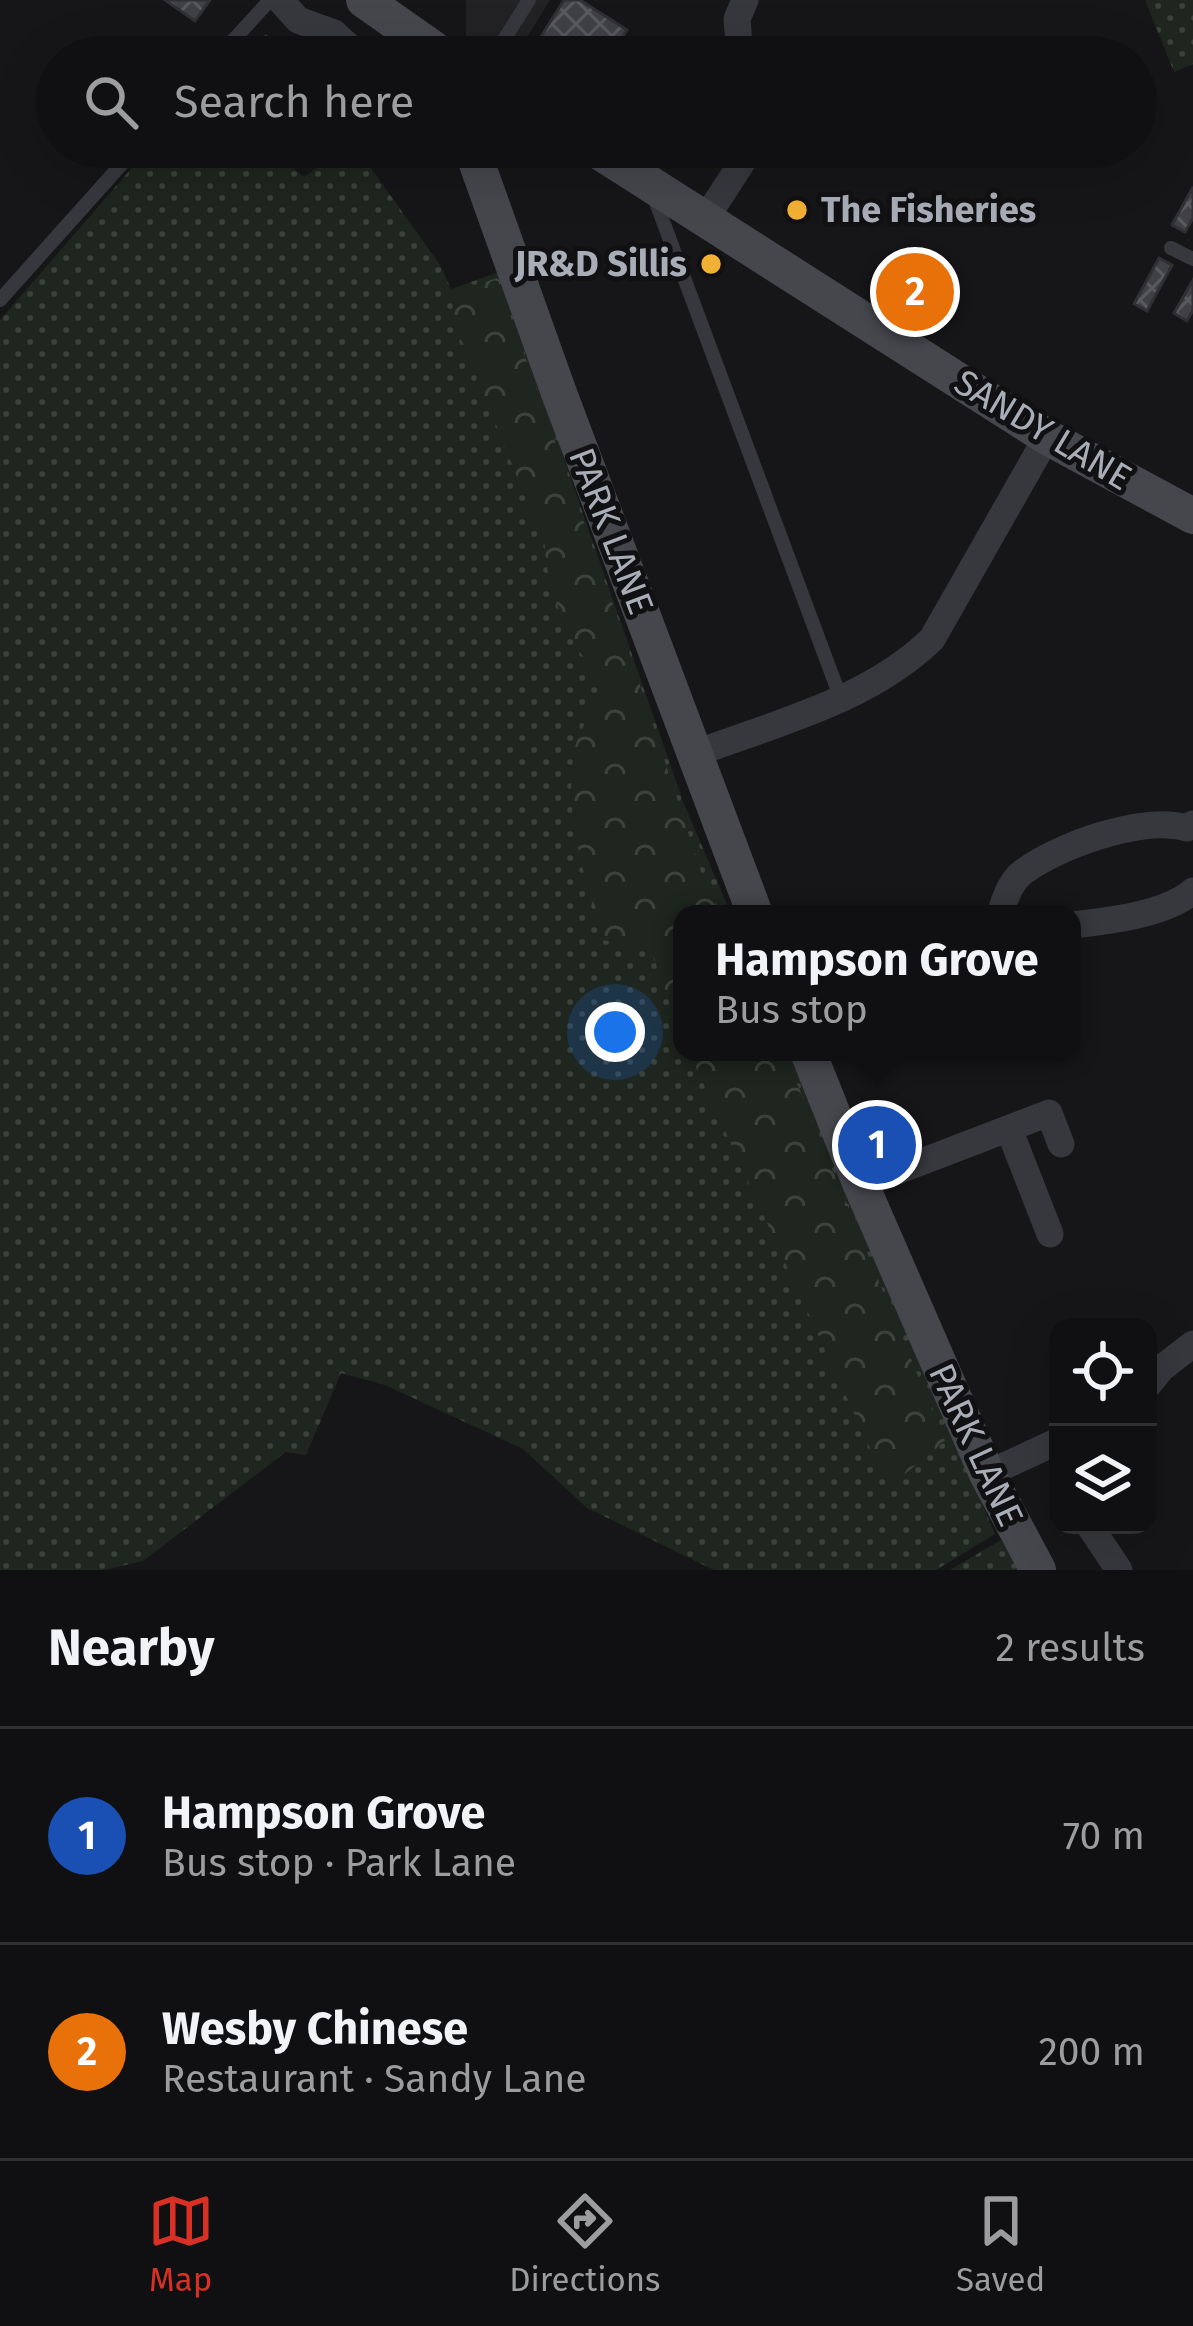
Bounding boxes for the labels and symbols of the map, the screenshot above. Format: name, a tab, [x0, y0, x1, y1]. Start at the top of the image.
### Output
place label: The Fisheries	[821, 188, 1036, 232]
marker: The Fisheries	[784, 197, 810, 223]
place label: JR&D Sillis	[514, 242, 687, 286]
pin: 2	[876, 247, 954, 337]
marker: JR&D Sillis	[698, 251, 724, 277]
street label: SANDY LANE	[947, 360, 1139, 500]
street label: PARK LANE	[559, 442, 663, 620]
your location	[585, 1002, 645, 1062]
pin: 1	[838, 1100, 916, 1190]
street label: PARK LANE	[919, 1357, 1033, 1533]

